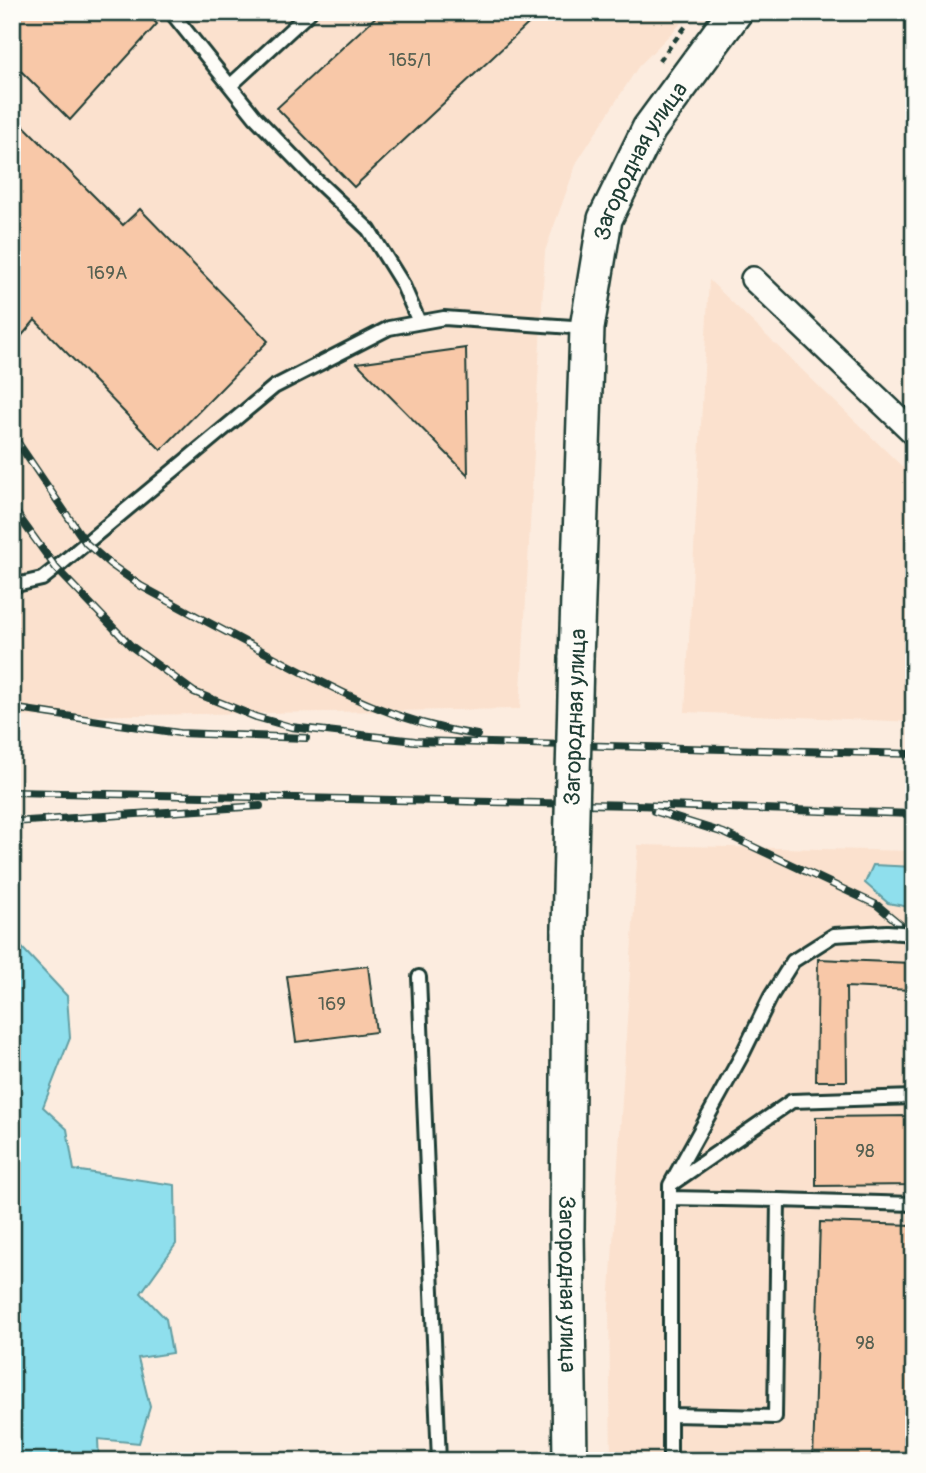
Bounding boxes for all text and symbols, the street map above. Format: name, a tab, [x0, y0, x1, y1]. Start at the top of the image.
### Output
house number: 165/1	[388, 48, 432, 72]
street label: Загородная улица	[587, 76, 694, 242]
house number: 169А	[87, 261, 127, 285]
street label: Загородная улица	[557, 628, 593, 806]
house number: 169	[318, 992, 346, 1016]
house number: 98	[855, 1139, 875, 1163]
street label: Загородная улица	[552, 1195, 583, 1373]
house number: 98	[855, 1331, 875, 1355]

